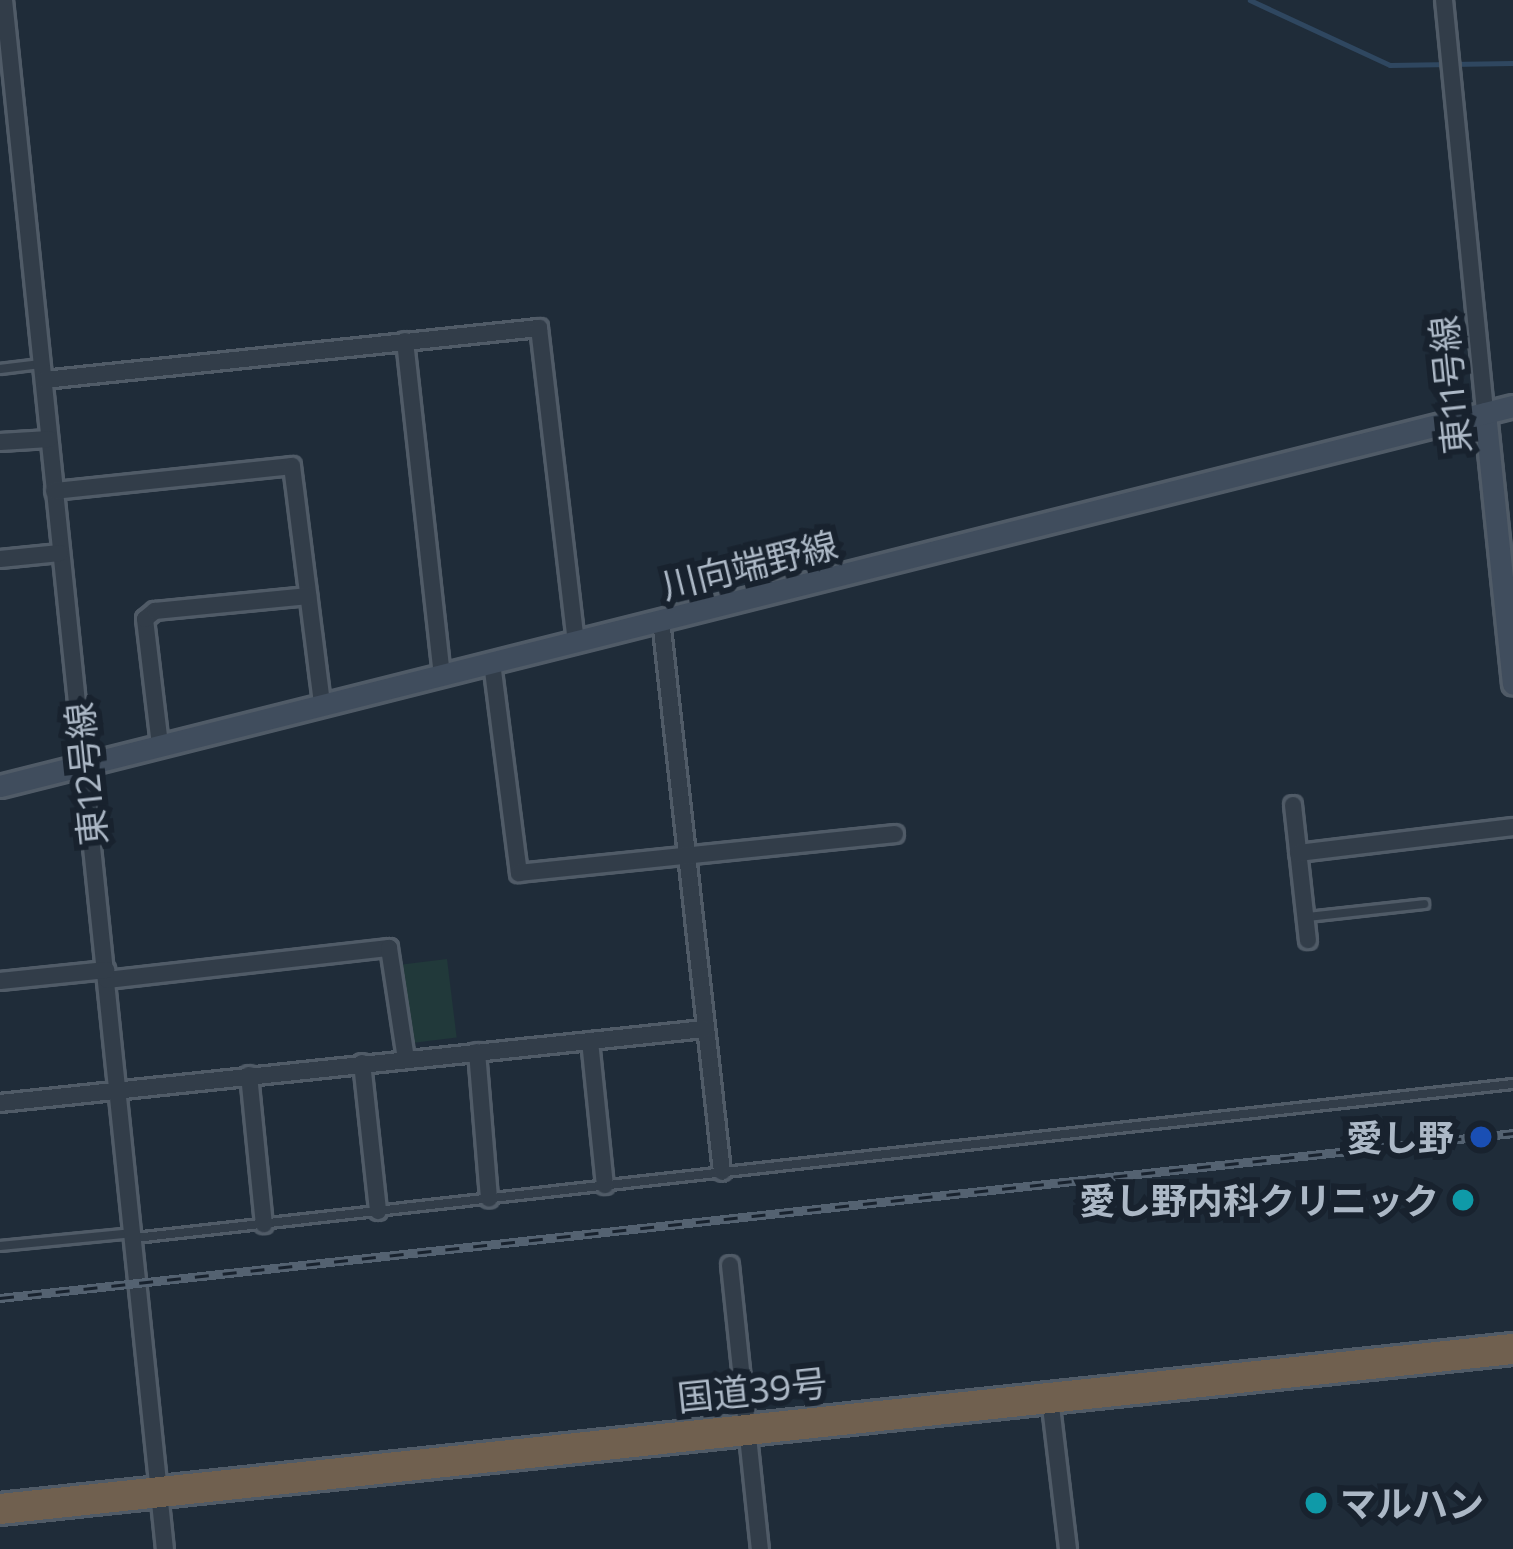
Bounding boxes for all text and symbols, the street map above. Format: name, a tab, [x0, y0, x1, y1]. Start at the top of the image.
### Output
street label: 東11号線	[1420, 314, 1478, 456]
street label: 川向端野線	[656, 521, 842, 607]
street label: 東12号線	[56, 700, 114, 848]
place label: 愛し野	[1346, 1115, 1454, 1159]
marker: 愛し野	[1465, 1121, 1497, 1153]
place label: 愛し野内科クリニック	[1079, 1178, 1439, 1222]
marker: 愛し野内科クリニック	[1450, 1187, 1476, 1213]
street label: 国道39号	[675, 1360, 829, 1418]
place label: マルハン	[1340, 1481, 1484, 1525]
marker: マルハン	[1303, 1490, 1329, 1516]

